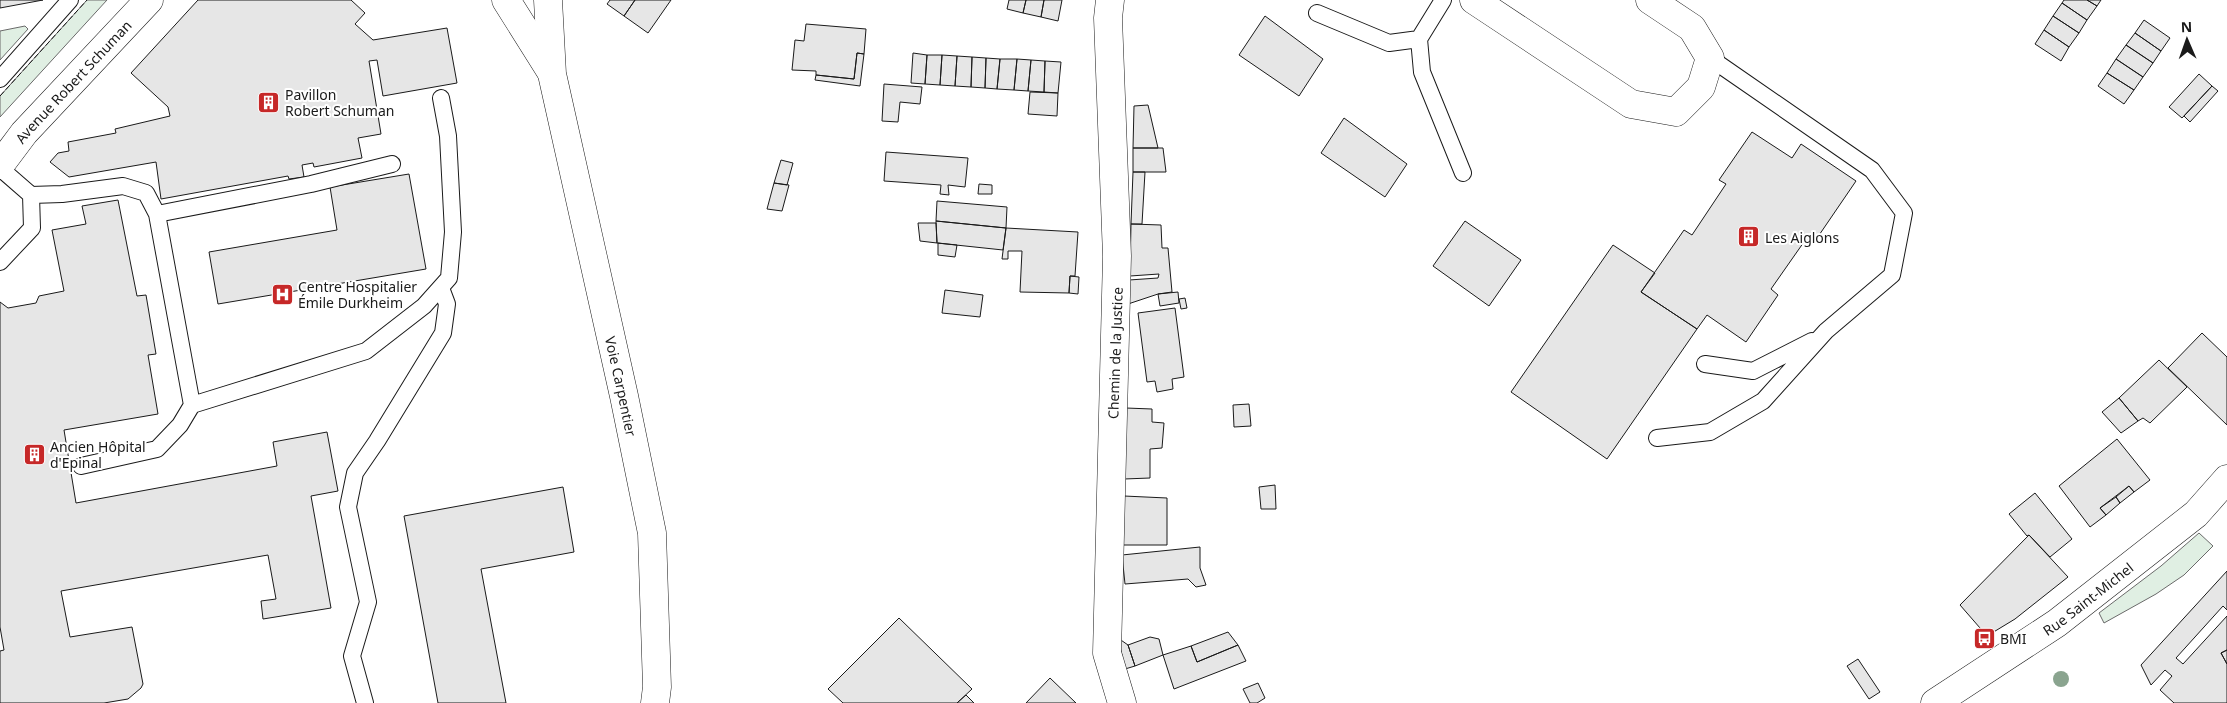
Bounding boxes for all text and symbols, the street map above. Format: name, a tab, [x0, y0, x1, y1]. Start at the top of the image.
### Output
north arrow	[2162, 15, 2212, 65]
street label: Avenue Robert Schuman	[10, 16, 135, 147]
text: N	[2181, 17, 2193, 36]
place label: Pavillon Robert Schuman	[285, 85, 394, 120]
building icon: Pavillon Robert Schuman	[257, 90, 281, 114]
building icon: Les Aiglons	[1737, 225, 1761, 249]
place label: Les Aiglons	[1765, 228, 1839, 247]
place label: Centre Hospitalier Émile Durkheim	[298, 277, 417, 312]
hospital icon: Centre Hospitalier Émile Durkheim	[270, 282, 294, 306]
street label: Chemin de la Justice	[1103, 287, 1127, 419]
street label: Voie Carpentier	[601, 334, 642, 438]
place label: Ancien Hôpital d'Epinal	[50, 437, 146, 472]
building icon: Ancien Hôpital d'Epinal	[22, 442, 46, 466]
street label: Rue Saint-Michel	[2039, 558, 2137, 640]
bus stop icon: BMI	[1972, 626, 1996, 650]
place label: BMI	[2000, 629, 2027, 648]

